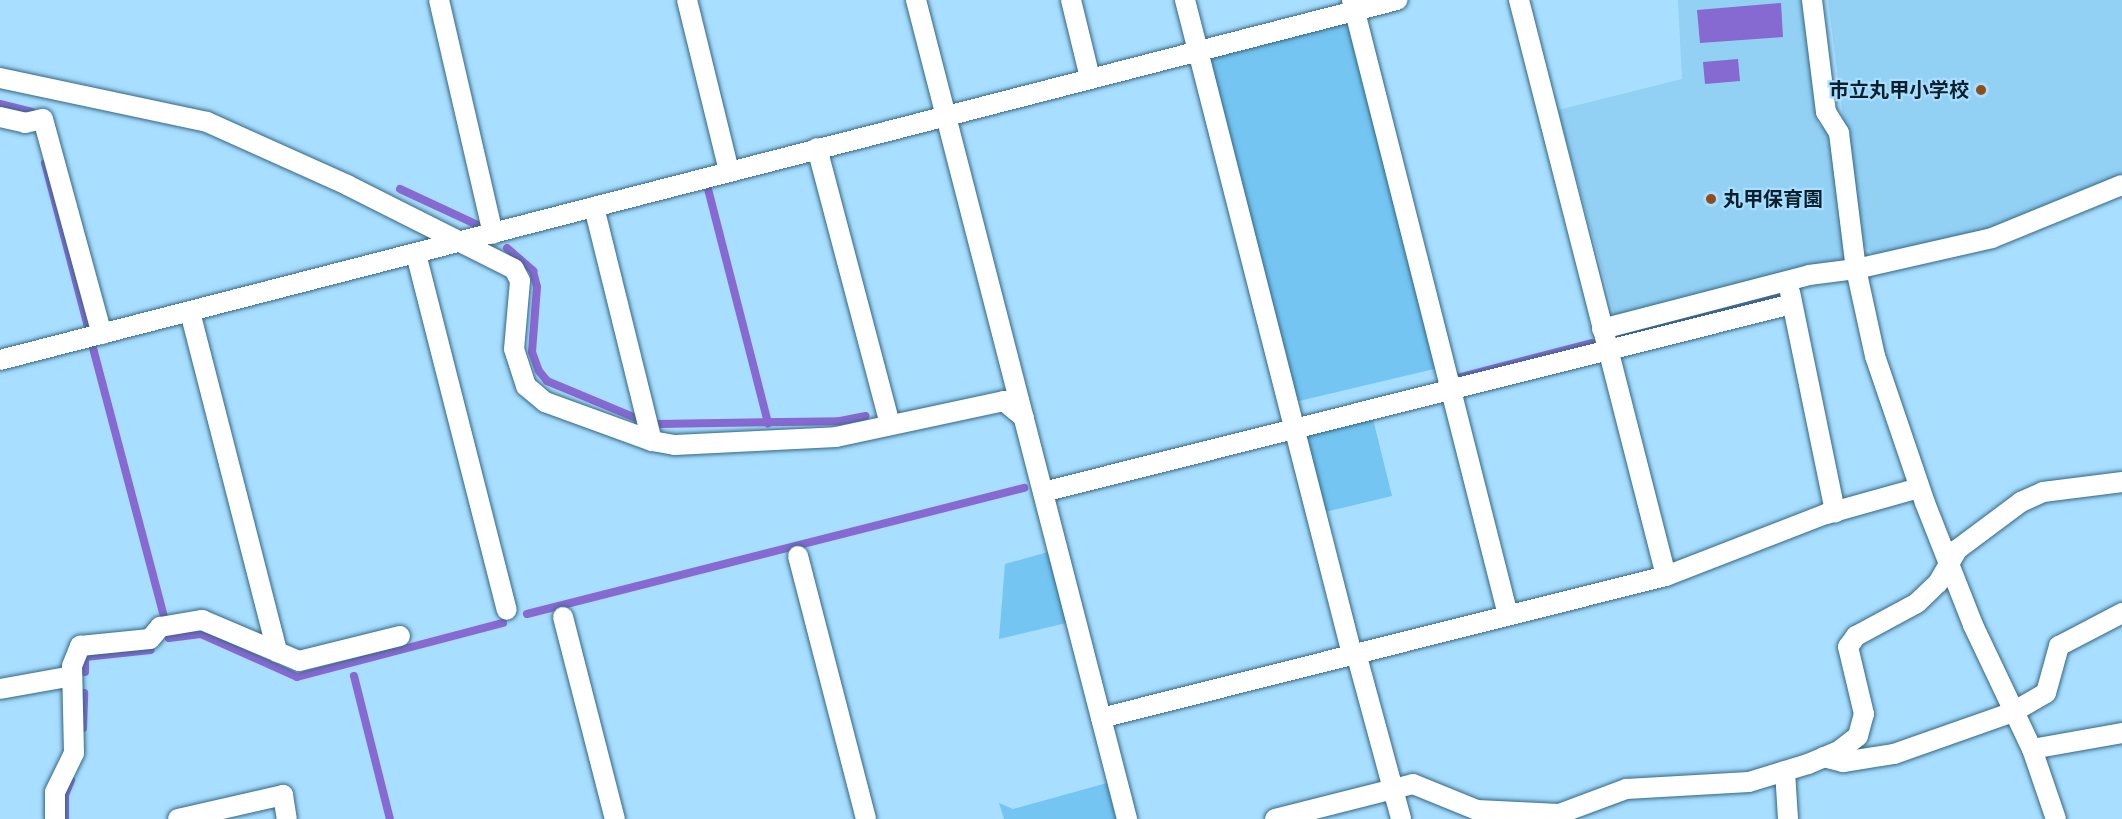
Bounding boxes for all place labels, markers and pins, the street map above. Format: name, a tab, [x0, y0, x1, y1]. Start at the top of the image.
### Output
place label: 市立丸甲小学校	[1829, 78, 1969, 102]
marker: 市立丸甲小学校	[1974, 83, 1988, 97]
place label: 丸甲保育園	[1723, 187, 1823, 211]
marker: 丸甲保育園	[1704, 192, 1718, 206]

